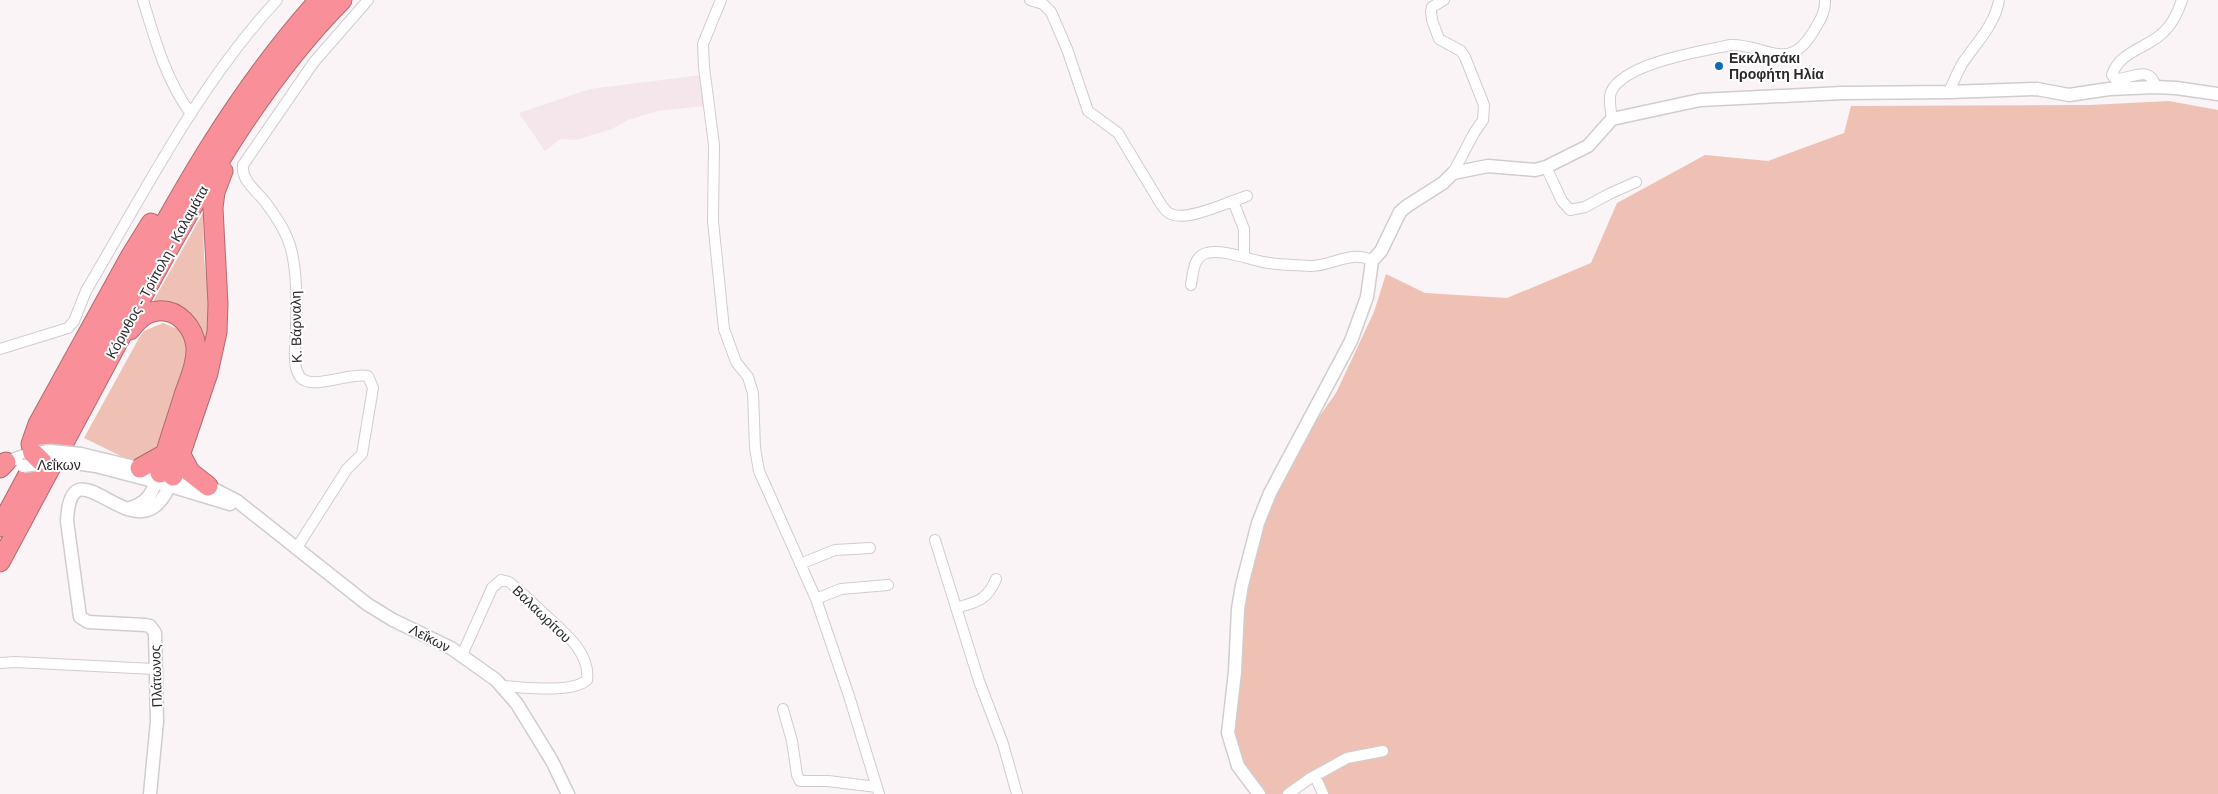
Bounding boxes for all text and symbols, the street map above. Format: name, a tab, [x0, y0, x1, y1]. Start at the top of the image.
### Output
place label: Εκκλησάκι Προφήτη Ηλία	[1729, 50, 1824, 82]
marker: Εκκλησάκι Προφήτη Ηλία	[1713, 60, 1725, 72]
street label: Κόρινθος - Τρίπολη - Καλαμάτα	[103, 183, 211, 361]
street label: Κ. Βάρναλη	[287, 291, 305, 363]
street label: Λεΐκων	[37, 457, 81, 473]
street label: Βαλαωρίτου	[509, 582, 575, 646]
street label: Λεΐκων	[407, 621, 453, 655]
street label: Πλάτωνος	[147, 644, 165, 708]

